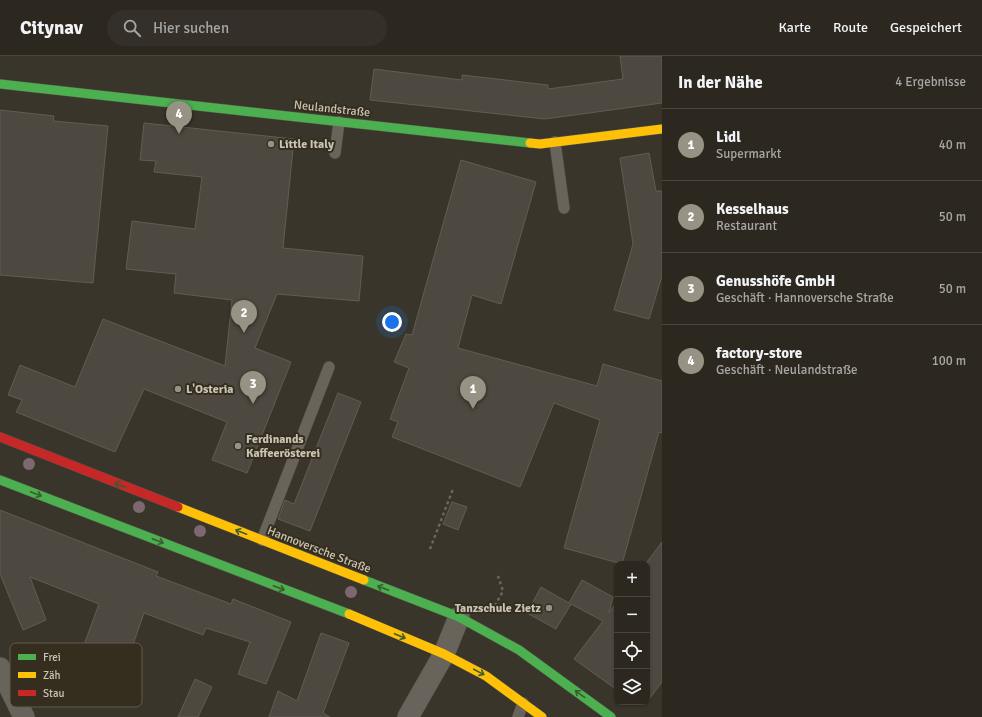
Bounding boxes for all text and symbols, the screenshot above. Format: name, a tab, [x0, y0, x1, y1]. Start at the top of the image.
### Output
search box	[107, 10, 387, 46]
text: Citynav	[20, 16, 83, 40]
icon: search	[121, 17, 143, 39]
text: Hier suchen	[153, 19, 229, 37]
text: Karte	[778, 19, 811, 36]
text: Route	[833, 19, 868, 36]
text: Gespeichert	[890, 19, 962, 36]
text: In der Nähe	[678, 72, 763, 93]
text: 4 Ergebnisse	[895, 74, 966, 90]
street label: Neulandstraße	[293, 98, 371, 120]
pin: 4	[166, 101, 192, 134]
text: Lidl	[716, 128, 741, 146]
place label: Little Italy	[279, 137, 334, 152]
text: 1	[687, 137, 695, 153]
text: 40 m	[939, 137, 966, 153]
marker: Little Italy	[266, 139, 276, 149]
text: Supermarkt	[716, 146, 781, 162]
text: Kesselhaus	[716, 200, 789, 218]
text: 2	[687, 209, 695, 225]
text: 50 m	[939, 209, 966, 225]
text: Restaurant	[716, 218, 777, 234]
text: Genusshöfe GmbH	[716, 272, 835, 290]
text: 3	[687, 281, 695, 297]
text: 50 m	[939, 281, 966, 297]
text: Geschäft · Hannoversche Straße	[716, 290, 894, 306]
pin: 2	[231, 300, 257, 333]
your location	[382, 312, 402, 332]
text: factory-store	[716, 344, 802, 362]
text: 4	[687, 353, 695, 369]
text: 100 m	[932, 353, 966, 369]
text: Geschäft · Neulandstraße	[716, 362, 858, 378]
pin: 3	[240, 371, 266, 404]
pin: 1	[460, 376, 486, 409]
place label: L'Osteria	[186, 382, 233, 397]
marker: L'Osteria	[173, 384, 183, 394]
place label: Ferdinands Kaffeerösterei	[246, 432, 320, 461]
marker: Ferdinands Kaffeerösterei	[233, 441, 243, 451]
one-way arrow	[114, 480, 126, 488]
one-way arrow	[30, 491, 42, 499]
street label: Hannoversche Straße	[265, 523, 373, 577]
one-way arrow	[235, 528, 247, 536]
one-way arrow	[151, 538, 163, 546]
map controls	[614, 561, 650, 705]
button: +	[614, 561, 650, 597]
one-way arrow	[377, 583, 389, 591]
one-way arrow	[273, 584, 285, 592]
button: −	[614, 597, 650, 633]
place label: Tanzschule Zietz	[455, 601, 542, 616]
marker: Tanzschule Zietz	[544, 603, 554, 613]
one-way arrow	[393, 632, 405, 640]
button: locate	[614, 633, 650, 669]
legend	[10, 643, 142, 707]
text: Frei	[43, 651, 61, 664]
text: Zäh	[43, 669, 61, 682]
one-way arrow	[472, 669, 484, 677]
button: layers	[614, 669, 650, 705]
text: Stau	[43, 687, 65, 700]
one-way arrow	[574, 690, 585, 698]

